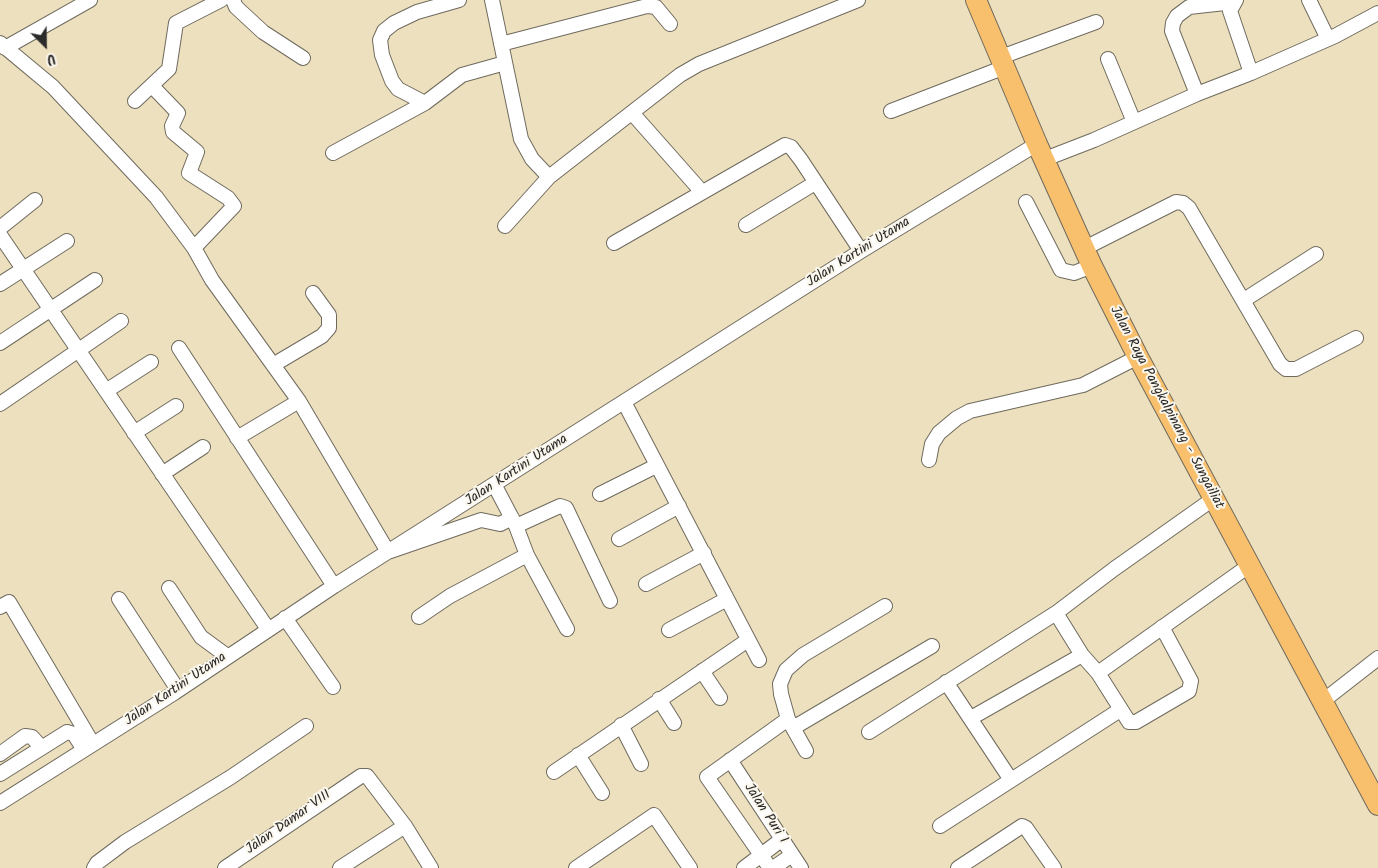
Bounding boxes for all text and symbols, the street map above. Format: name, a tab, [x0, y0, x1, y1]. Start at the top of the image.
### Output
north arrow	[20, 20, 70, 70]
text: U	[43, 47, 59, 71]
street label: Jalan Kartini Utama	[804, 214, 914, 292]
street label: Jalan Raya Pangkalpinang - Sungailiat	[1105, 304, 1227, 512]
street label: Jalan Kartini Utama	[463, 432, 571, 510]
street label: Jalan Kartini Utama	[122, 650, 230, 730]
street label: Jalan Puri I	[739, 781, 791, 847]
street label: Jalan Damar VIII	[243, 787, 335, 859]

